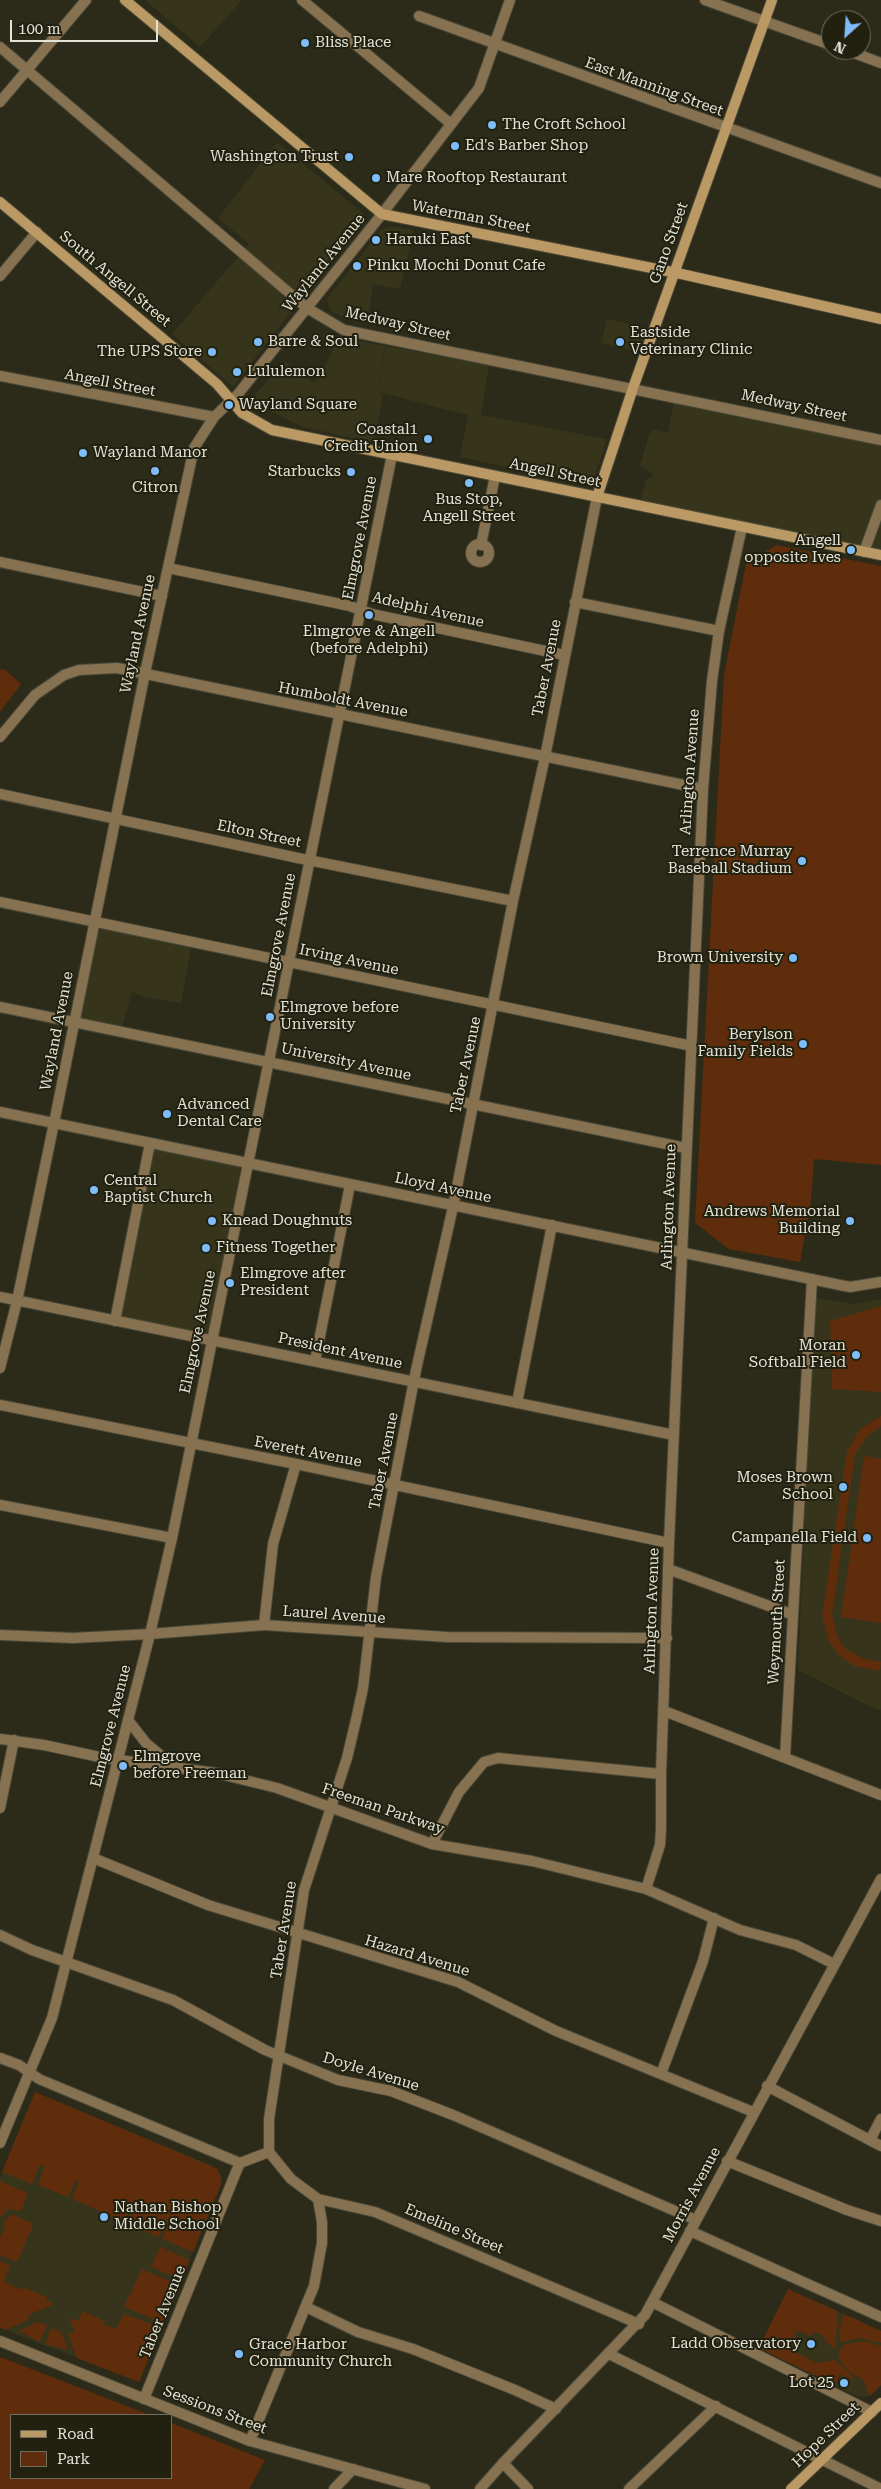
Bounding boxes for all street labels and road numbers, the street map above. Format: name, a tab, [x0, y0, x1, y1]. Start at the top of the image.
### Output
street label: East Manning Street	[582, 54, 726, 120]
street label: Waterman Street	[410, 197, 532, 237]
street label: Gano Street	[646, 200, 692, 286]
street label: Wayland Avenue	[279, 210, 369, 316]
street label: South Angell Street	[56, 227, 174, 331]
street label: Medway Street	[344, 303, 452, 345]
street label: Angell Street	[63, 365, 157, 401]
street label: Medway Street	[739, 386, 849, 426]
street label: Angell Street	[508, 455, 602, 491]
street label: Elmgrove Avenue	[339, 475, 381, 601]
street label: Wayland Avenue	[117, 573, 159, 695]
street label: Adelphi Avenue	[370, 588, 486, 632]
street label: Taber Avenue	[529, 618, 565, 718]
street label: Humboldt Avenue	[277, 679, 409, 721]
street label: Arlington Avenue	[677, 708, 703, 836]
street label: Elton Street	[215, 816, 303, 852]
street label: Elmgrove Avenue	[258, 872, 300, 998]
street label: Irving Avenue	[298, 941, 400, 979]
street label: Wayland Avenue	[37, 970, 77, 1092]
street label: Taber Avenue	[447, 1015, 485, 1115]
street label: University Avenue	[279, 1039, 413, 1085]
street label: Arlington Avenue	[658, 1144, 680, 1270]
street label: Lloyd Avenue	[393, 1169, 493, 1207]
street label: Elmgrove Avenue	[176, 1269, 220, 1395]
street label: President Avenue	[276, 1329, 404, 1373]
street label: Taber Avenue	[366, 1411, 402, 1511]
street label: Everett Avenue	[253, 1433, 363, 1471]
street label: Arlington Avenue	[641, 1548, 663, 1674]
street label: Weymouth Street	[765, 1559, 789, 1685]
street label: Laurel Avenue	[282, 1602, 386, 1628]
street label: Elmgrove Avenue	[87, 1663, 135, 1789]
street label: Freeman Parkway	[319, 1780, 447, 1838]
street label: Taber Avenue	[267, 1880, 301, 1980]
street label: Hazard Avenue	[362, 1931, 472, 1981]
street label: Doyle Avenue	[321, 2049, 421, 2095]
street label: Morris Avenue	[659, 2144, 725, 2246]
street label: Emeline Street	[402, 2200, 506, 2258]
street label: Taber Avenue	[136, 2263, 190, 2361]
street label: Sessions Street	[161, 2382, 269, 2438]
street label: Hope Street	[789, 2399, 863, 2471]

